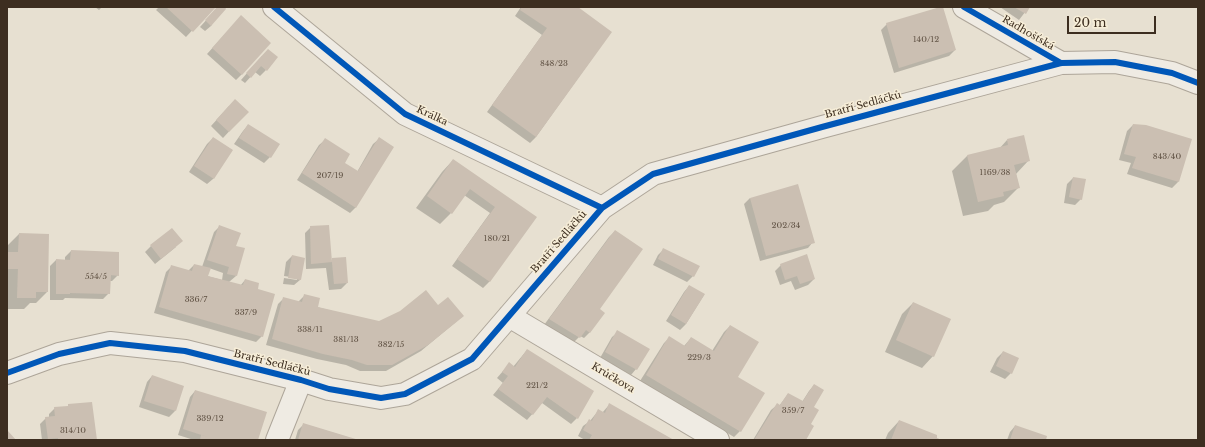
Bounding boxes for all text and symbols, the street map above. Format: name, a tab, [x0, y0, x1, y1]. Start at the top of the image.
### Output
scale bar	[1069, 8, 1158, 34]
street label: Radhošťská	[1000, 13, 1056, 53]
text: 20 m	[1074, 15, 1106, 30]
house number: 140/12	[913, 35, 939, 45]
house number: 848/23	[540, 59, 568, 69]
street label: Bratří Sedláčků	[823, 89, 903, 121]
street label: Králka	[414, 104, 450, 128]
house number: 843/40	[1153, 152, 1181, 162]
house number: 1169/38	[980, 168, 1010, 178]
house number: 207/19	[317, 171, 343, 181]
street label: Bratří Sedláčků	[529, 208, 589, 276]
house number: 202/34	[772, 221, 800, 231]
house number: 180/21	[484, 234, 510, 244]
house number: 554/5	[85, 272, 107, 282]
house number: 336/7	[185, 295, 207, 305]
house number: 337/9	[235, 308, 257, 318]
house number: 338/11	[297, 325, 323, 335]
house number: 381/13	[333, 335, 359, 345]
house number: 382/15	[378, 340, 404, 350]
street label: Bratří Sedláčků	[232, 348, 312, 378]
house number: 229/3	[687, 353, 711, 363]
street label: Krůčkova	[589, 360, 637, 396]
house number: 221/2	[526, 381, 548, 391]
house number: 359/7	[782, 406, 804, 416]
house number: 339/12	[196, 414, 224, 424]
house number: 314/10	[60, 426, 86, 436]

